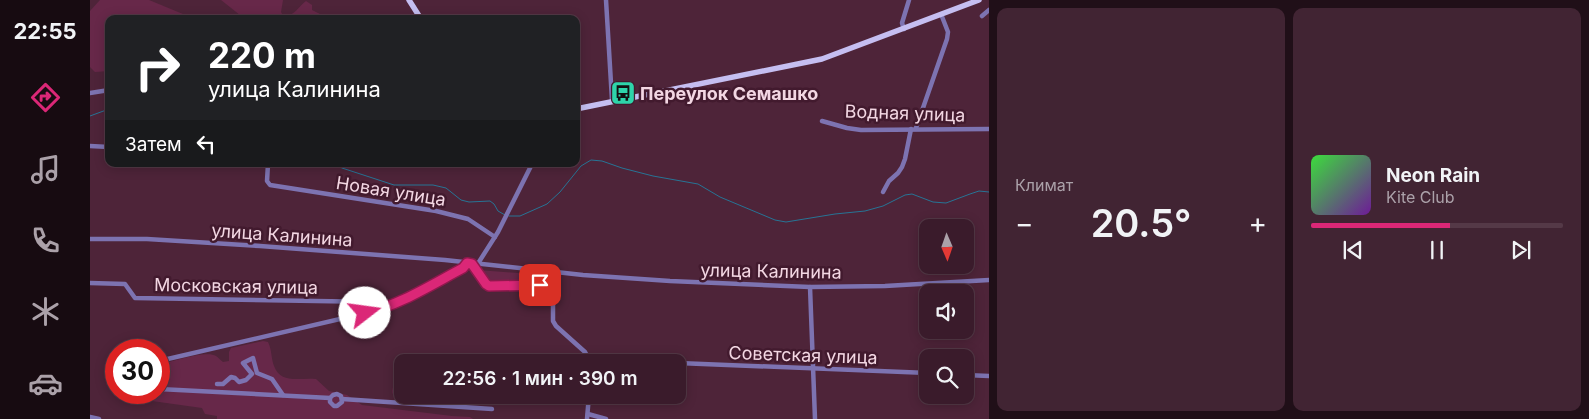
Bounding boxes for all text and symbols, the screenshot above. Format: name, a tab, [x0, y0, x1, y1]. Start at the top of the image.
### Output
text: 22:55	[13, 18, 77, 44]
text: 220 m	[208, 34, 316, 76]
icon: right	[125, 35, 190, 100]
text: улица Калинина	[208, 76, 381, 102]
icon: directions	[28, 80, 63, 115]
bus stop icon: Переулок Семашко	[610, 80, 636, 106]
place label: Переулок Семашко	[640, 83, 818, 104]
street label: Водная улица	[844, 100, 966, 126]
icon: left	[192, 130, 220, 158]
text: Затем	[125, 133, 182, 156]
icon: music	[28, 152, 63, 187]
text: Neon Rain	[1386, 164, 1480, 187]
street label: Новая улица	[335, 172, 447, 210]
text: Климат	[1015, 175, 1073, 195]
text: Kite Club	[1386, 187, 1455, 207]
text: 20.5°	[1091, 200, 1191, 246]
text: −	[1015, 206, 1034, 240]
text: +	[1248, 206, 1267, 240]
north arrow	[919, 219, 974, 274]
map controls	[919, 219, 974, 404]
street label: улица Калинина	[211, 220, 353, 250]
icon: phone	[28, 223, 63, 258]
icon: previous	[1339, 236, 1367, 264]
icon: pause	[1423, 236, 1451, 264]
icon: next	[1507, 236, 1535, 264]
street label: улица Калинина	[700, 259, 842, 283]
pin	[519, 264, 561, 306]
icon: arrive	[526, 271, 554, 299]
street label: Московская улица	[154, 274, 318, 298]
button: sound	[919, 284, 974, 339]
position arrow	[338, 286, 390, 338]
icon: climate	[28, 294, 63, 329]
speed limit sign: 30	[105, 339, 170, 404]
street label: Советская улица	[728, 342, 878, 368]
button: search	[919, 349, 974, 404]
icon: car	[28, 366, 63, 401]
text: 22:56 · 1 мин · 390 m	[442, 367, 638, 390]

